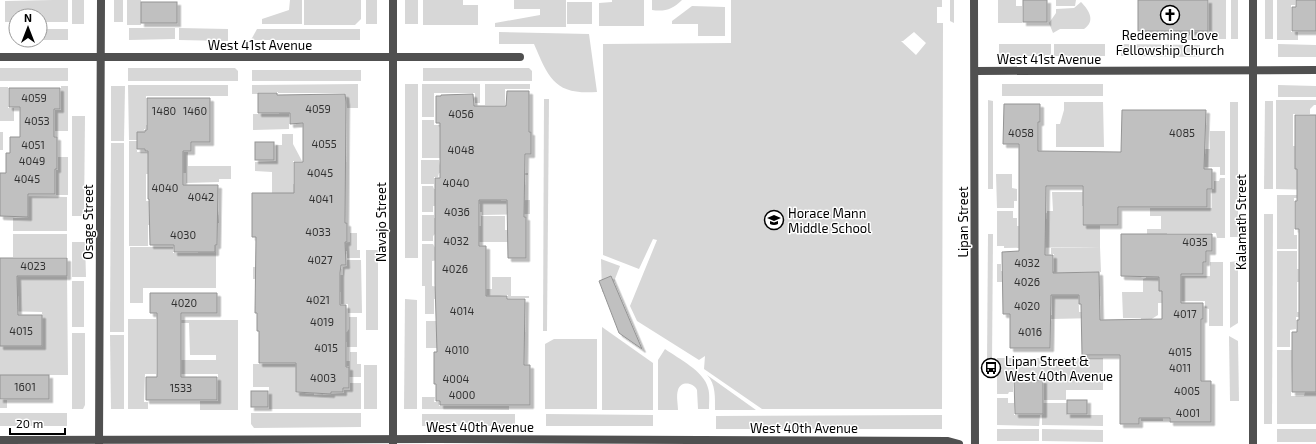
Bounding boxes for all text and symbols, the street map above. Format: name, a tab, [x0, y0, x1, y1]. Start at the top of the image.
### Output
church icon: Redeeming Love Fellowship Church	[1159, 4, 1181, 26]
north arrow	[8, 8, 48, 48]
text: N	[24, 11, 32, 24]
place label: Redeeming Love Fellowship Church	[1116, 27, 1224, 58]
street label: West 41st Avenue	[208, 37, 312, 53]
street label: West 41st Avenue	[997, 51, 1101, 67]
house number: 4059	[21, 91, 47, 104]
house number: 4059	[305, 102, 331, 115]
house number: 1480	[152, 104, 176, 117]
house number: 1460	[183, 104, 207, 117]
house number: 4056	[448, 107, 474, 120]
house number: 4053	[24, 114, 50, 127]
house number: 4058	[1008, 126, 1034, 139]
house number: 4085	[1169, 126, 1195, 139]
house number: 4055	[311, 137, 337, 150]
house number: 4051	[21, 138, 45, 151]
house number: 4048	[448, 143, 474, 156]
house number: 4049	[19, 154, 45, 167]
house number: 4045	[307, 166, 333, 179]
house number: 4045	[14, 172, 40, 185]
street label: Kalamath Street	[1233, 174, 1249, 270]
house number: 4040	[443, 176, 469, 189]
house number: 4040	[152, 181, 178, 194]
street label: Navajo Street	[373, 182, 389, 262]
street label: Osage Street	[80, 184, 96, 260]
street label: Lipan Street	[955, 186, 971, 258]
house number: 4042	[188, 190, 214, 203]
house number: 4041	[309, 192, 333, 205]
house number: 4036	[444, 205, 470, 218]
place label: Horace Mann Middle School	[788, 205, 871, 236]
school or university icon: Horace Mann Middle School	[763, 209, 785, 231]
house number: 4033	[305, 225, 331, 238]
house number: 4030	[170, 228, 196, 241]
house number: 4032	[443, 234, 469, 247]
house number: 4035	[1182, 235, 1208, 248]
house number: 4027	[307, 253, 333, 266]
house number: 4032	[1014, 256, 1040, 269]
house number: 4023	[20, 259, 46, 272]
house number: 4026	[442, 262, 468, 275]
house number: 4026	[1014, 275, 1040, 288]
house number: 4021	[306, 293, 330, 306]
house number: 4020	[171, 296, 197, 309]
house number: 4020	[1014, 299, 1040, 312]
house number: 4014	[450, 304, 475, 317]
house number: 4017	[1173, 307, 1197, 320]
house number: 4019	[310, 315, 334, 328]
house number: 4015	[9, 324, 33, 337]
house number: 4016	[1018, 325, 1042, 338]
house number: 4015	[314, 341, 338, 354]
house number: 4010	[445, 343, 469, 356]
house number: 4015	[1168, 345, 1192, 358]
place label: Lipan Street & West 40th Avenue	[1005, 353, 1113, 384]
bus stop icon: Lipan Street & West 40th Avenue	[980, 357, 1002, 379]
house number: 4011	[1169, 361, 1191, 374]
house number: 4003	[310, 371, 336, 384]
house number: 4004	[443, 372, 470, 385]
house number: 1601	[14, 380, 36, 393]
house number: 1533	[170, 381, 192, 394]
house number: 4005	[1174, 384, 1200, 397]
house number: 4000	[449, 388, 475, 401]
house number: 4001	[1176, 406, 1200, 419]
scale bar	[10, 410, 65, 436]
text: 20 m	[16, 416, 43, 430]
street label: West 40th Avenue	[426, 419, 534, 435]
street label: West 40th Avenue	[750, 420, 858, 436]

